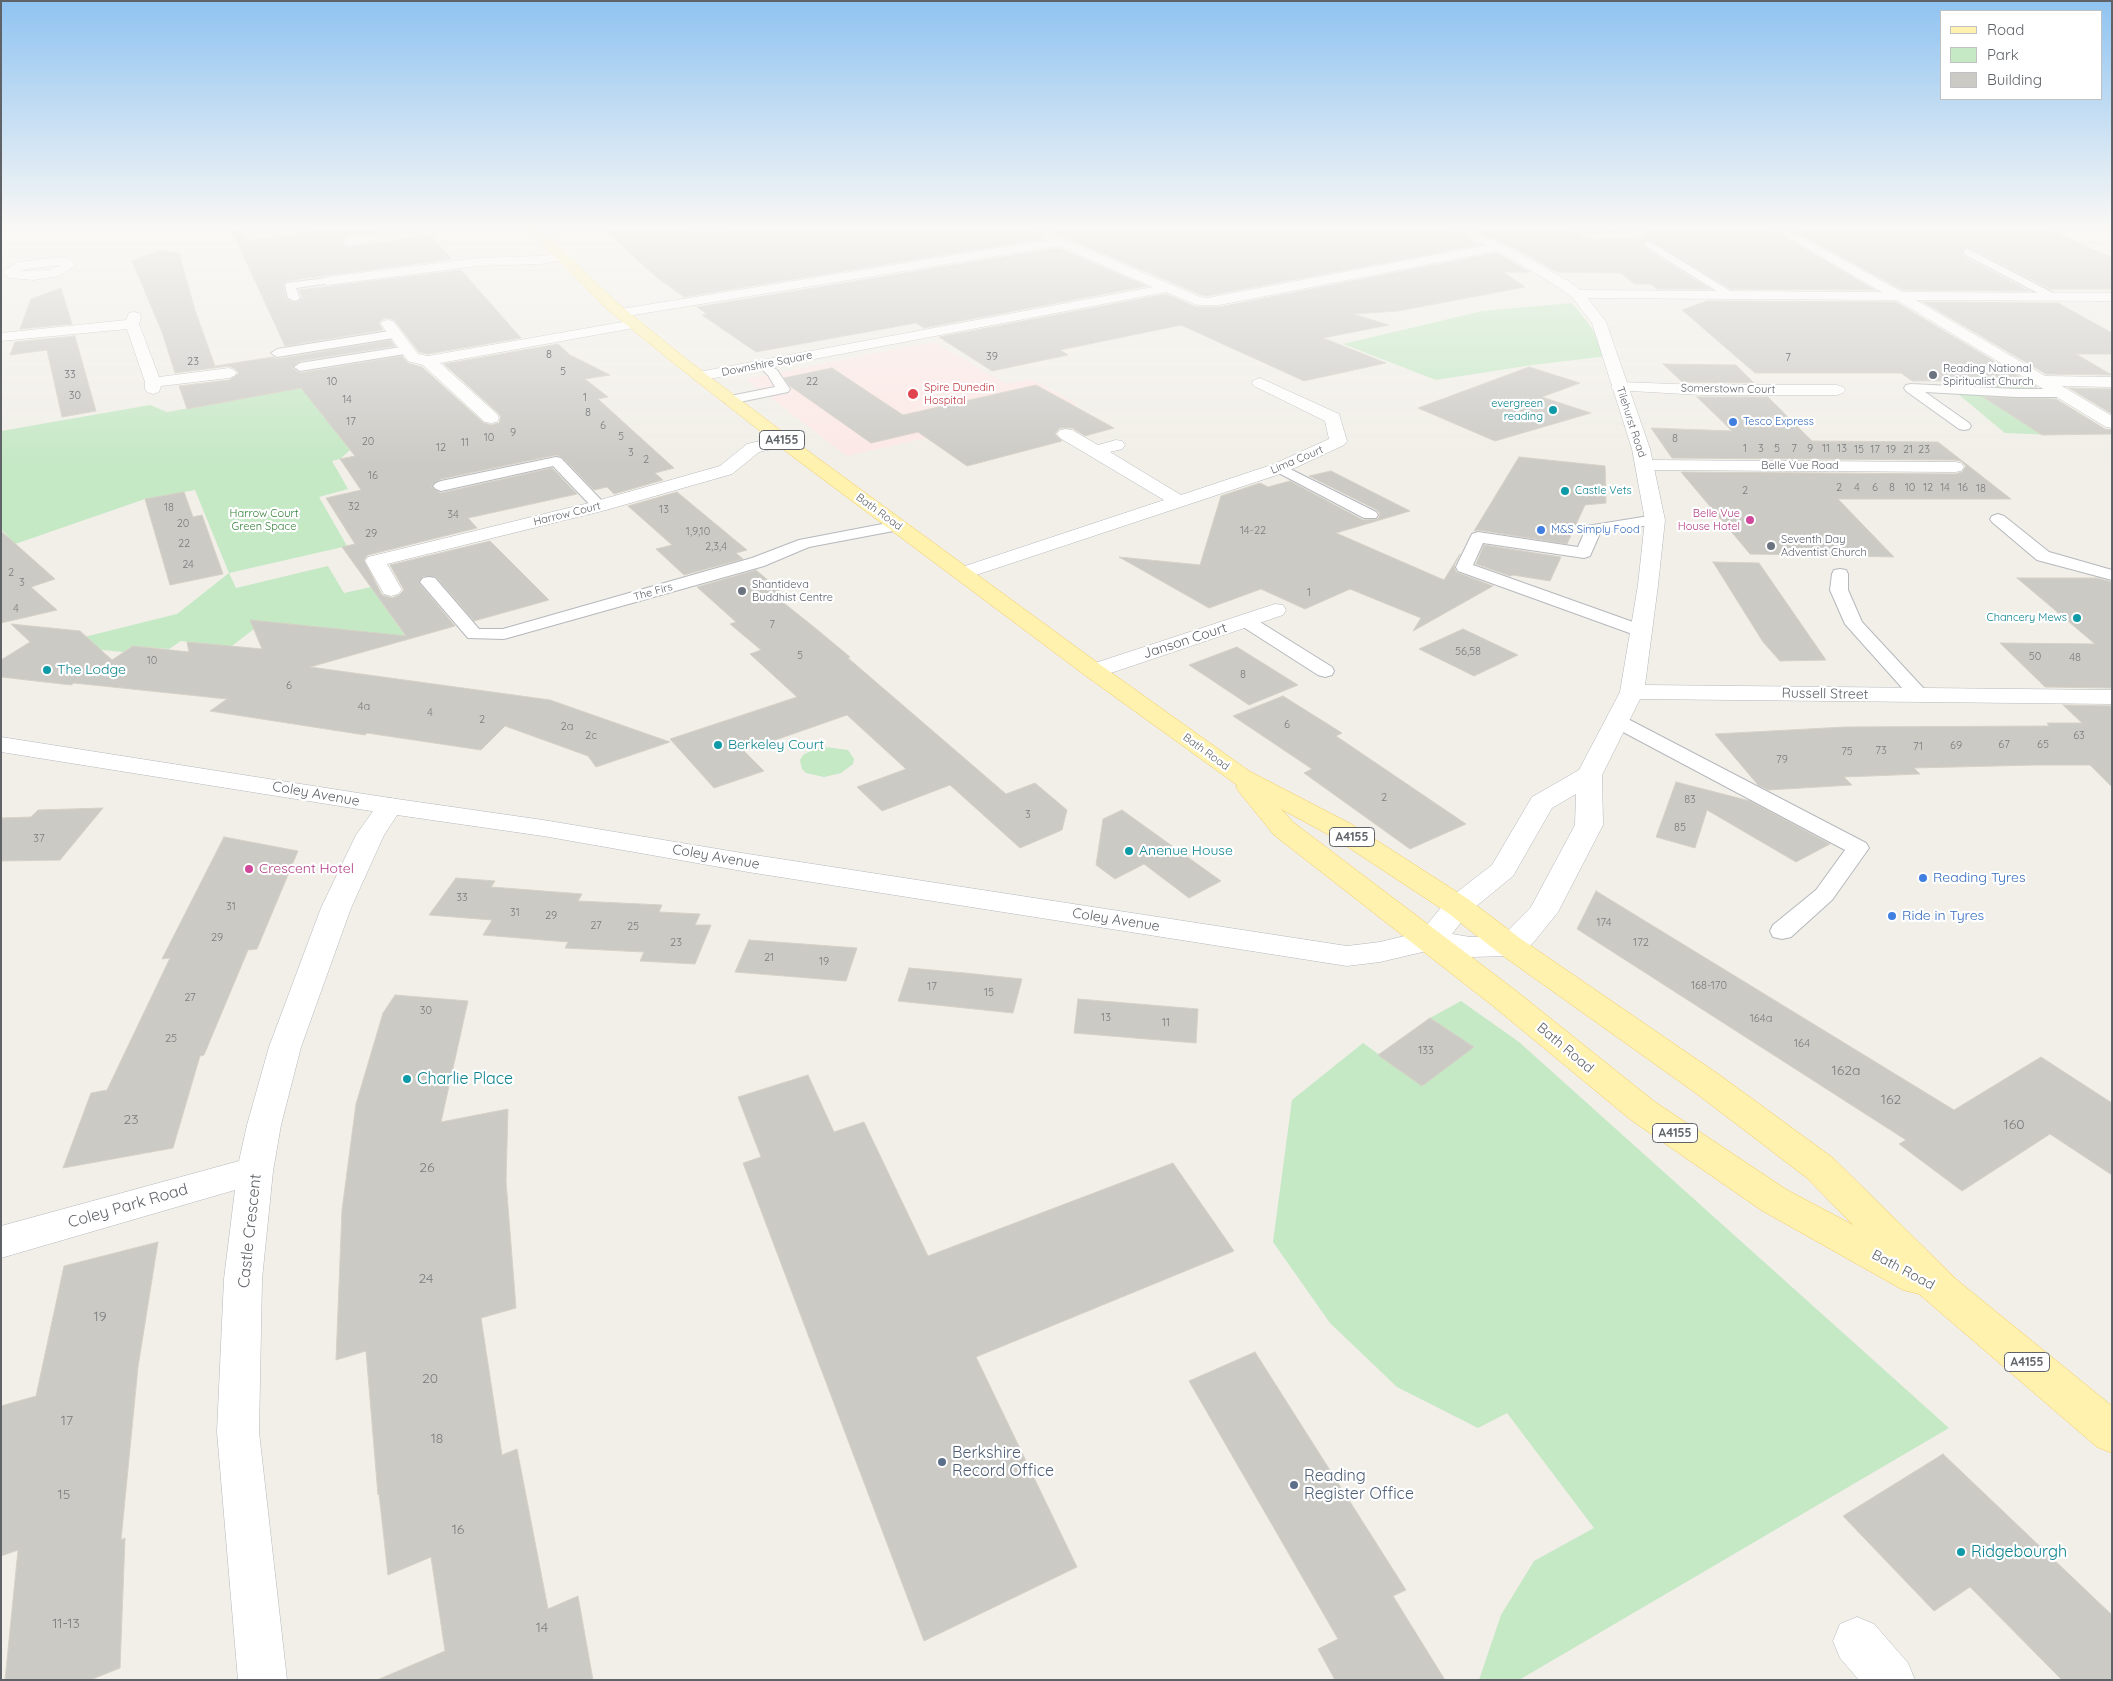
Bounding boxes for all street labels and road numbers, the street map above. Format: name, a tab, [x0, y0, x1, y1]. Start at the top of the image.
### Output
street label: Downshire Square	[720, 349, 814, 379]
street label: Somerstown Court	[1681, 382, 1775, 396]
street label: Tilehurst Road	[1613, 385, 1649, 459]
road number: A4155	[760, 430, 804, 450]
street label: Lima Court	[1269, 443, 1325, 477]
street label: Belle Vue Road	[1761, 459, 1839, 473]
street label: Bath Road	[853, 491, 905, 533]
street label: Harrow Court	[532, 499, 602, 529]
street label: The Firs	[632, 580, 674, 604]
street label: Janson Court	[1141, 620, 1229, 662]
street label: Russell Street	[1781, 685, 1869, 703]
street label: Bath Road	[1180, 731, 1232, 773]
street label: Coley Avenue	[271, 778, 361, 810]
road number: A4155	[1330, 828, 1374, 846]
street label: Coley Avenue	[671, 841, 761, 873]
street label: Coley Avenue	[1071, 905, 1161, 935]
street label: Bath Road	[1533, 1019, 1597, 1077]
road number: A4155	[1652, 1124, 1698, 1142]
street label: Castle Crescent	[234, 1173, 266, 1289]
street label: Coley Park Road	[66, 1180, 190, 1232]
street label: Bath Road	[1869, 1246, 1937, 1294]
road number: A4155	[2004, 1352, 2050, 1371]

